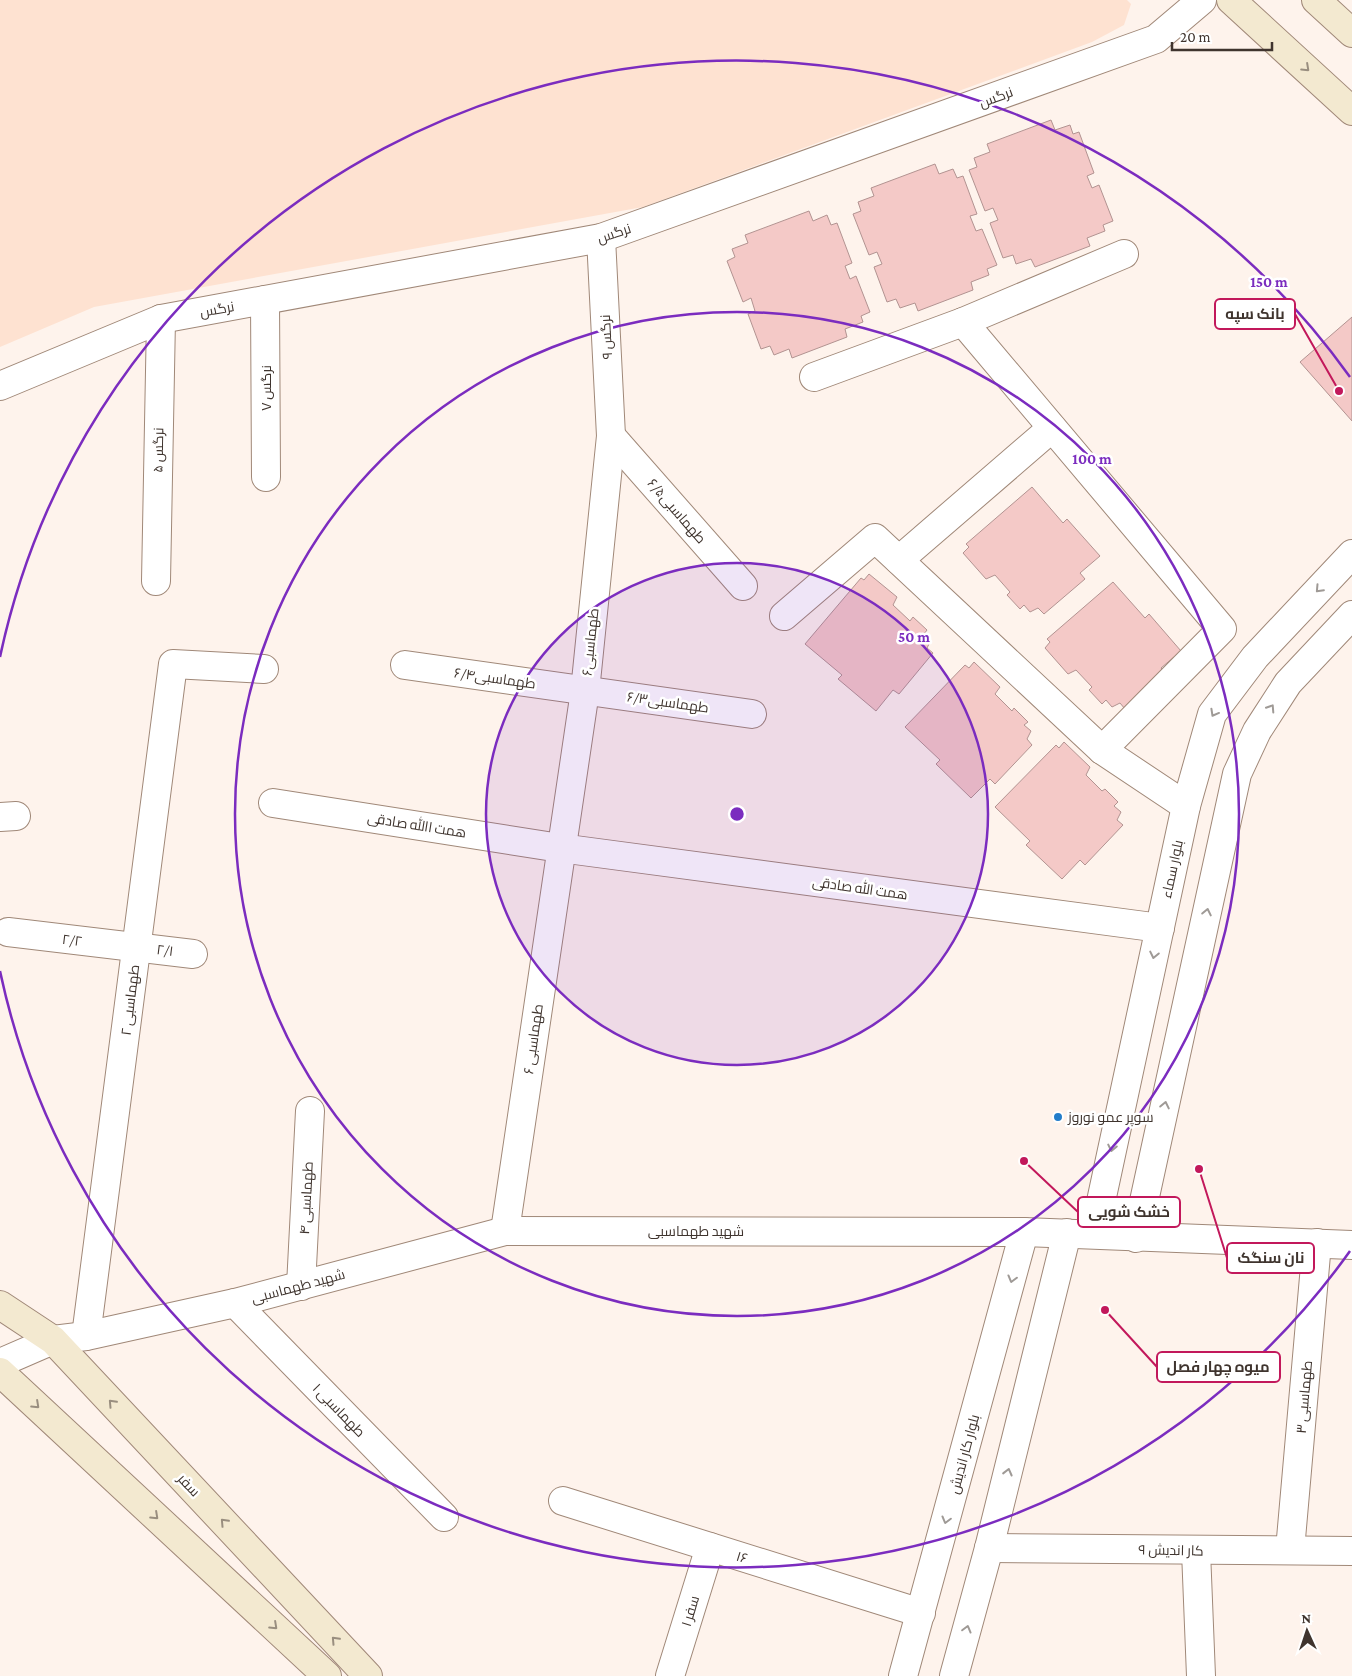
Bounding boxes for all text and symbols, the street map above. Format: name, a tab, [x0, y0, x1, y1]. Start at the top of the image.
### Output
scale bar	[1172, 20, 1272, 52]
text: 20 m	[1180, 29, 1211, 45]
one-way arrow	[1300, 63, 1309, 72]
street label: نرگس	[977, 84, 1015, 110]
street label: نرگس	[595, 220, 633, 246]
text: 150 m	[1250, 274, 1288, 290]
street label: نرگس	[198, 298, 236, 320]
callout: بانک سپه	[1215, 299, 1295, 329]
text: بانک سپه	[1225, 306, 1285, 324]
street label: ۹ نرگس	[597, 314, 615, 360]
street label: ۷ نرگس	[258, 365, 274, 411]
street label: ۵ نرگس	[150, 427, 166, 473]
text: 100 m	[1072, 451, 1112, 467]
street label: ۶/۵طهماسبی	[645, 475, 709, 547]
one-way arrow	[1316, 584, 1325, 593]
street label: ۶طهماسبی	[578, 607, 602, 677]
text: 50 m	[898, 629, 930, 645]
street label: ۶/۴طهماسبی	[453, 664, 537, 692]
street label: ۶/۳طهماسبی	[626, 688, 710, 716]
one-way arrow	[1265, 705, 1275, 714]
one-way arrow	[1210, 708, 1220, 717]
centre of rings	[728, 805, 746, 823]
street label: همت االله صادقی	[366, 808, 468, 841]
street label: بلوار سماء	[1158, 838, 1186, 900]
street label: همت الله صادقی	[811, 872, 909, 903]
one-way arrow	[1201, 907, 1212, 916]
street label: ۲/۲	[61, 931, 83, 949]
street label: ۲/۱	[156, 941, 174, 959]
one-way arrow	[1149, 951, 1160, 960]
street label: ۲ طهماسبی	[118, 964, 142, 1036]
street label: ۶ طهماسبی	[520, 1003, 546, 1075]
one-way arrow	[1159, 1100, 1170, 1109]
place label: سوپر عمو نوروز	[1067, 1109, 1154, 1127]
marker: سوپر عمو نوروز	[1052, 1111, 1064, 1123]
one-way arrow	[1107, 1144, 1118, 1153]
street label: ۴ طهماسبی	[296, 1161, 316, 1235]
callout: خشک شویی	[1078, 1197, 1180, 1227]
text: خشک شویی	[1088, 1204, 1170, 1221]
street label: شهید طهماسبی	[648, 1223, 744, 1239]
callout: نان سنگک	[1227, 1243, 1314, 1273]
text: نان سنگک	[1238, 1250, 1304, 1267]
street label: شهید طهماسبی	[249, 1266, 347, 1306]
one-way arrow	[1007, 1274, 1017, 1282]
callout: میوه چهار فصل	[1157, 1352, 1280, 1382]
text: میوه چهار فصل	[1166, 1359, 1270, 1378]
street label: ۳ طهماسبی	[1293, 1360, 1315, 1434]
street label: ۱ طهماسبی	[310, 1380, 368, 1440]
one-way arrow	[30, 1399, 39, 1408]
one-way arrow	[109, 1400, 118, 1409]
street label: بلوار کار اندیش	[946, 1413, 982, 1495]
one-way arrow	[1002, 1467, 1013, 1476]
street label: سفر	[174, 1470, 203, 1500]
one-way arrow	[149, 1510, 158, 1519]
one-way arrow	[941, 1516, 952, 1525]
one-way arrow	[221, 1518, 230, 1527]
street label: ۹ کار اندیش	[1138, 1541, 1204, 1559]
street label: ۱۶	[734, 1548, 750, 1566]
street label: ۱ سفر	[678, 1594, 702, 1628]
north arrow	[1282, 1606, 1332, 1656]
text: N	[1301, 1610, 1312, 1626]
one-way arrow	[268, 1620, 277, 1629]
one-way arrow	[961, 1625, 972, 1633]
one-way arrow	[332, 1637, 341, 1646]

